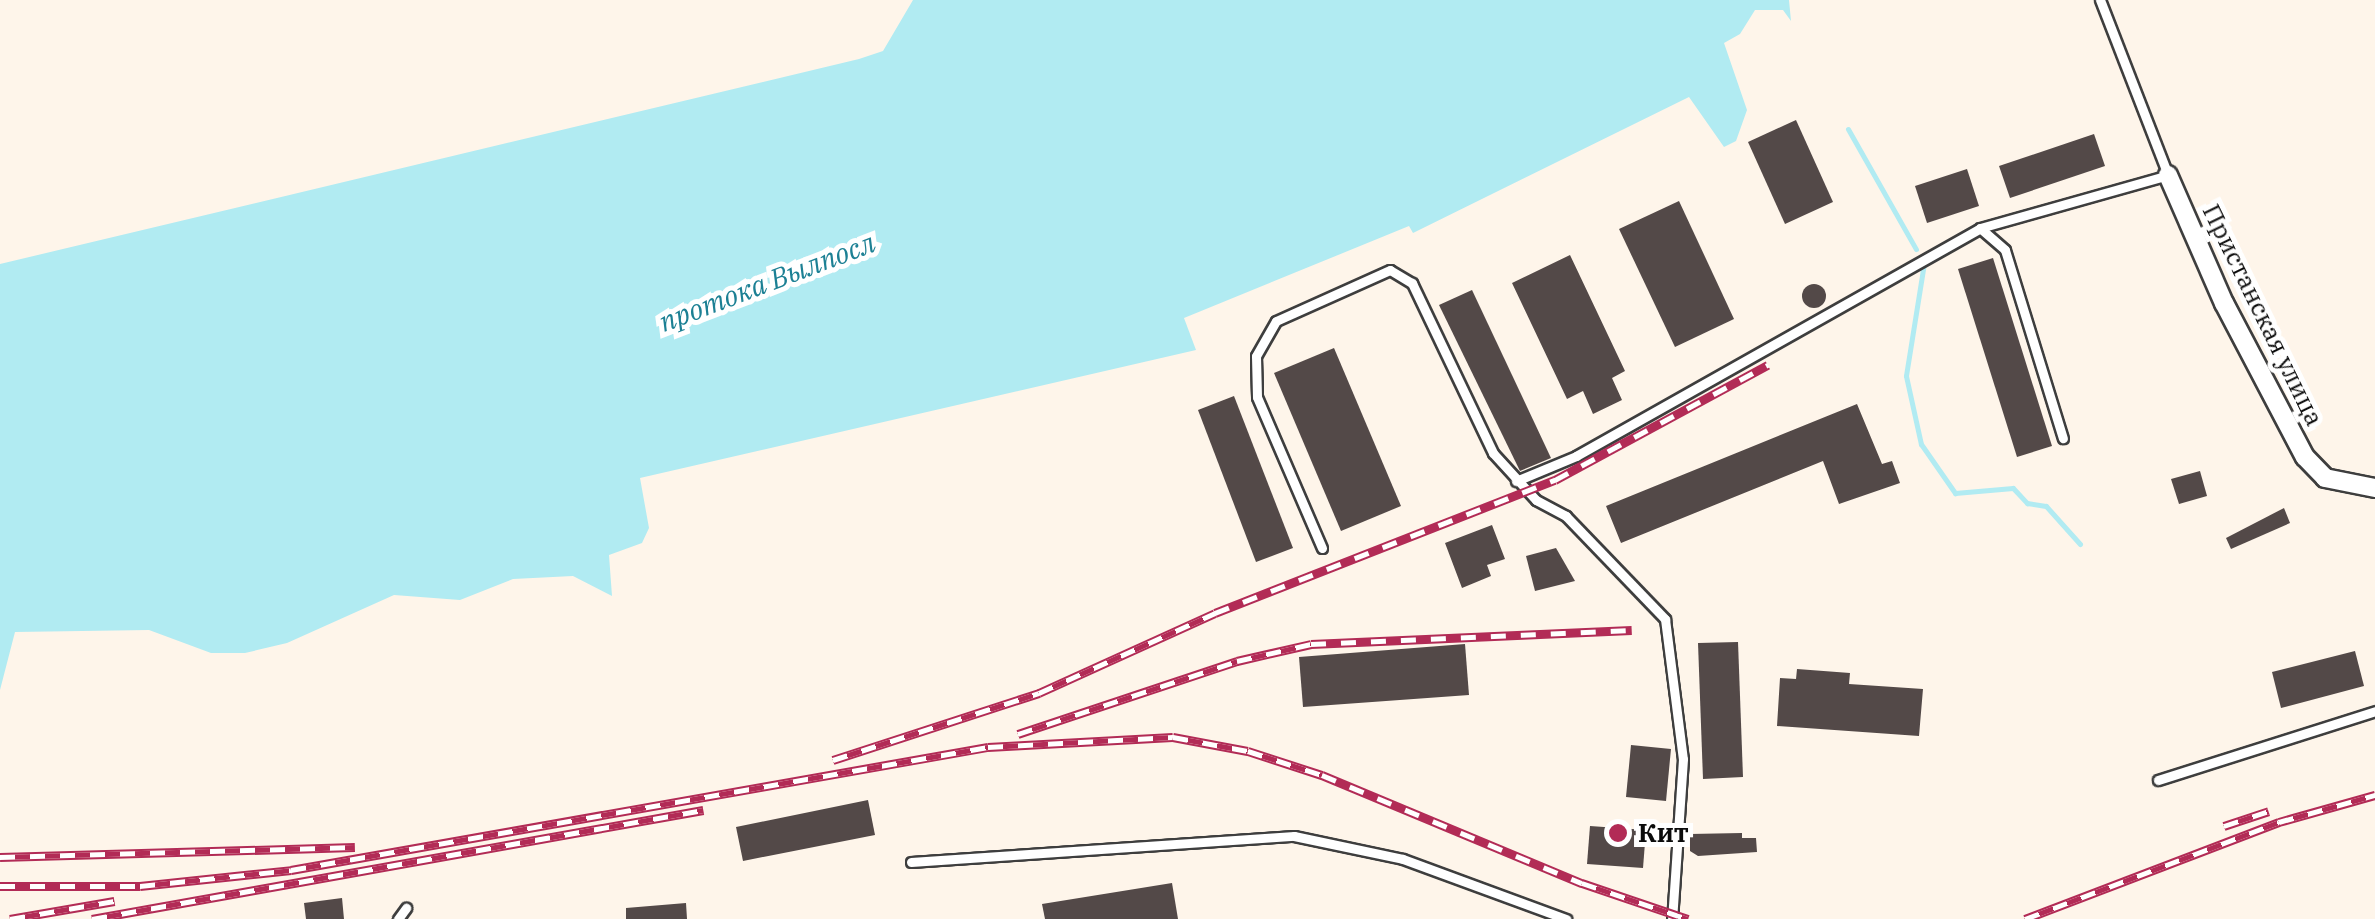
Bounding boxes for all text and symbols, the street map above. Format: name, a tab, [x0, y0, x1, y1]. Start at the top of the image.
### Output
street label: Пристанская улица	[2196, 199, 2330, 431]
water label: протока Вылпосл	[654, 225, 880, 339]
place label: Кит	[1638, 818, 1689, 848]
marker: Кит	[1607, 822, 1629, 844]

